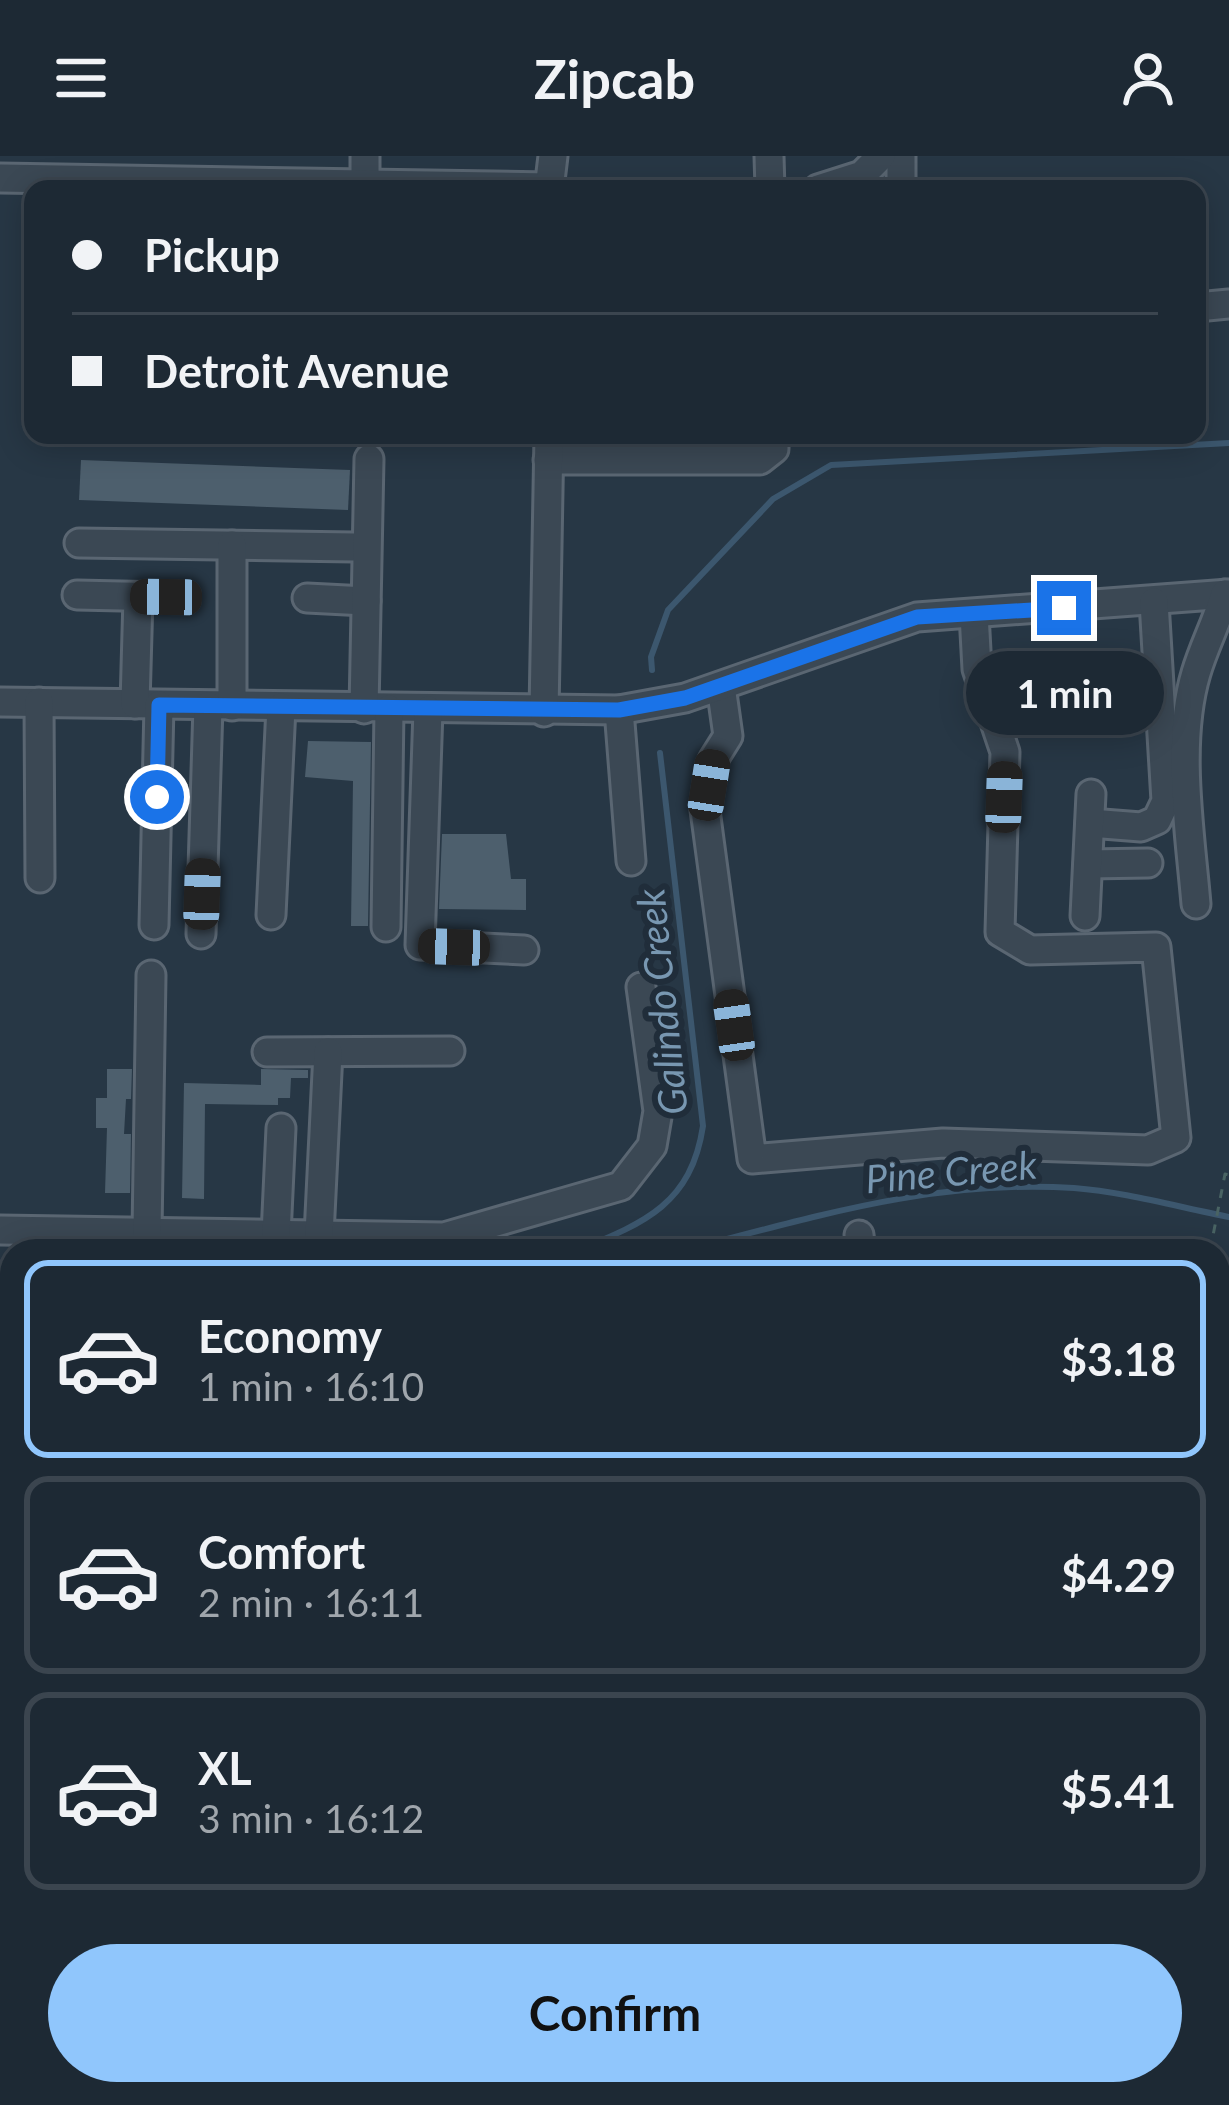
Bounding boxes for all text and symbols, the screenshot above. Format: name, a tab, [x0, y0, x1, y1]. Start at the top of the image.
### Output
icon: menu	[48, 45, 114, 111]
icon: person	[1115, 45, 1181, 111]
text: Zipcab	[534, 46, 695, 111]
text: Pickup	[144, 228, 280, 282]
text: Detroit Avenue	[144, 344, 449, 398]
car	[130, 578, 202, 616]
route end	[1037, 581, 1091, 635]
callout: 1 min	[965, 650, 1163, 734]
text: 1 min	[1017, 670, 1113, 716]
car	[686, 747, 732, 823]
car	[985, 760, 1023, 834]
route start	[130, 770, 184, 824]
car	[183, 857, 221, 931]
water label: Galindo Creek	[626, 886, 696, 1117]
car	[417, 928, 491, 966]
car	[711, 987, 757, 1063]
water label: Pine Creek	[863, 1141, 1039, 1201]
icon: car	[54, 1305, 162, 1413]
text: Economy	[198, 1309, 382, 1363]
text: $3.18	[1061, 1332, 1176, 1386]
text: 1 min · 16:10	[198, 1363, 424, 1409]
icon: car	[54, 1521, 162, 1629]
text: Comfort	[198, 1525, 365, 1579]
text: $4.29	[1061, 1548, 1176, 1602]
text: 2 min · 16:11	[198, 1579, 424, 1625]
icon: car	[54, 1737, 162, 1845]
text: XL	[198, 1741, 252, 1795]
text: $5.41	[1061, 1764, 1176, 1818]
text: 3 min · 16:12	[198, 1795, 424, 1841]
button: Confirm	[48, 1944, 1182, 2082]

